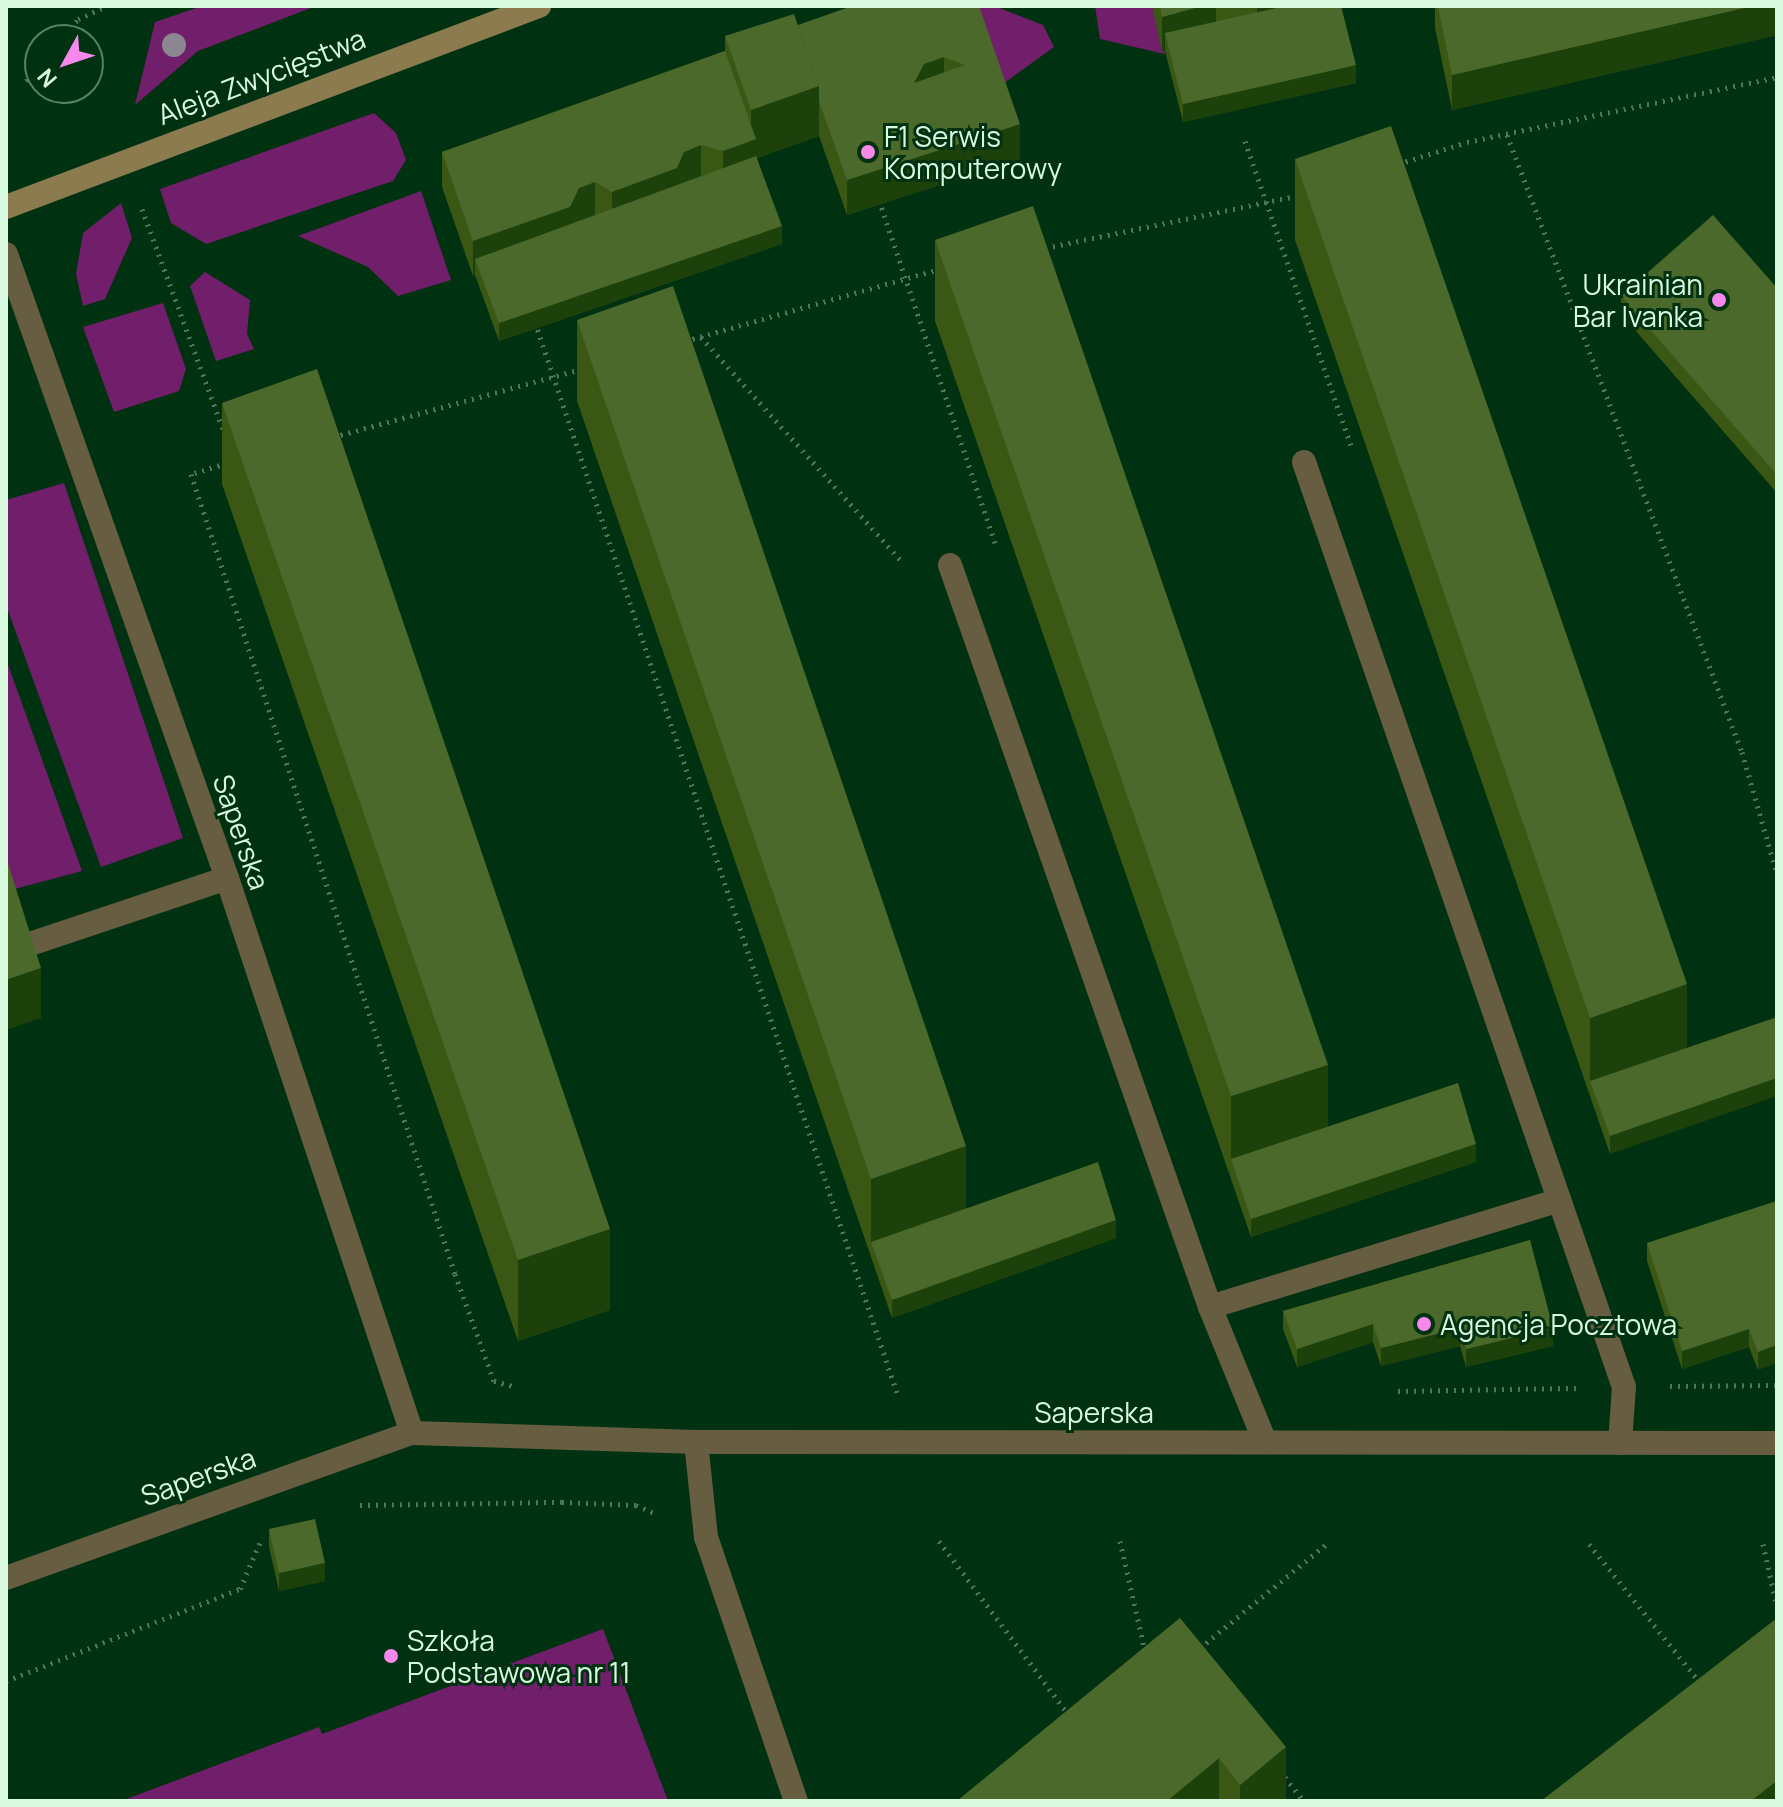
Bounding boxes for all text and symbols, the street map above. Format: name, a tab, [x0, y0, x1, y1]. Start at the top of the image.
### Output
street label: Aleja Zwycięstwa	[152, 21, 370, 131]
north arrow	[24, 24, 104, 104]
text: N	[31, 62, 64, 94]
place label: F1 Serwis Komputerowy	[884, 119, 1062, 185]
marker: F1 Serwis Komputerowy	[859, 143, 877, 161]
place label: Ukrainian Bar Ivanka	[1573, 267, 1703, 333]
marker: Ukrainian Bar Ivanka	[1710, 291, 1728, 309]
street label: Saperska	[207, 770, 277, 894]
place label: Agencja Pocztowa	[1440, 1307, 1677, 1341]
marker: Agencja Pocztowa	[1415, 1315, 1433, 1333]
street label: Saperska	[1034, 1395, 1154, 1429]
street label: Saperska	[136, 1440, 260, 1512]
place label: Szkoła Podstawowa nr 11	[407, 1623, 631, 1689]
marker: Szkoła Podstawowa nr 11	[382, 1647, 400, 1665]

